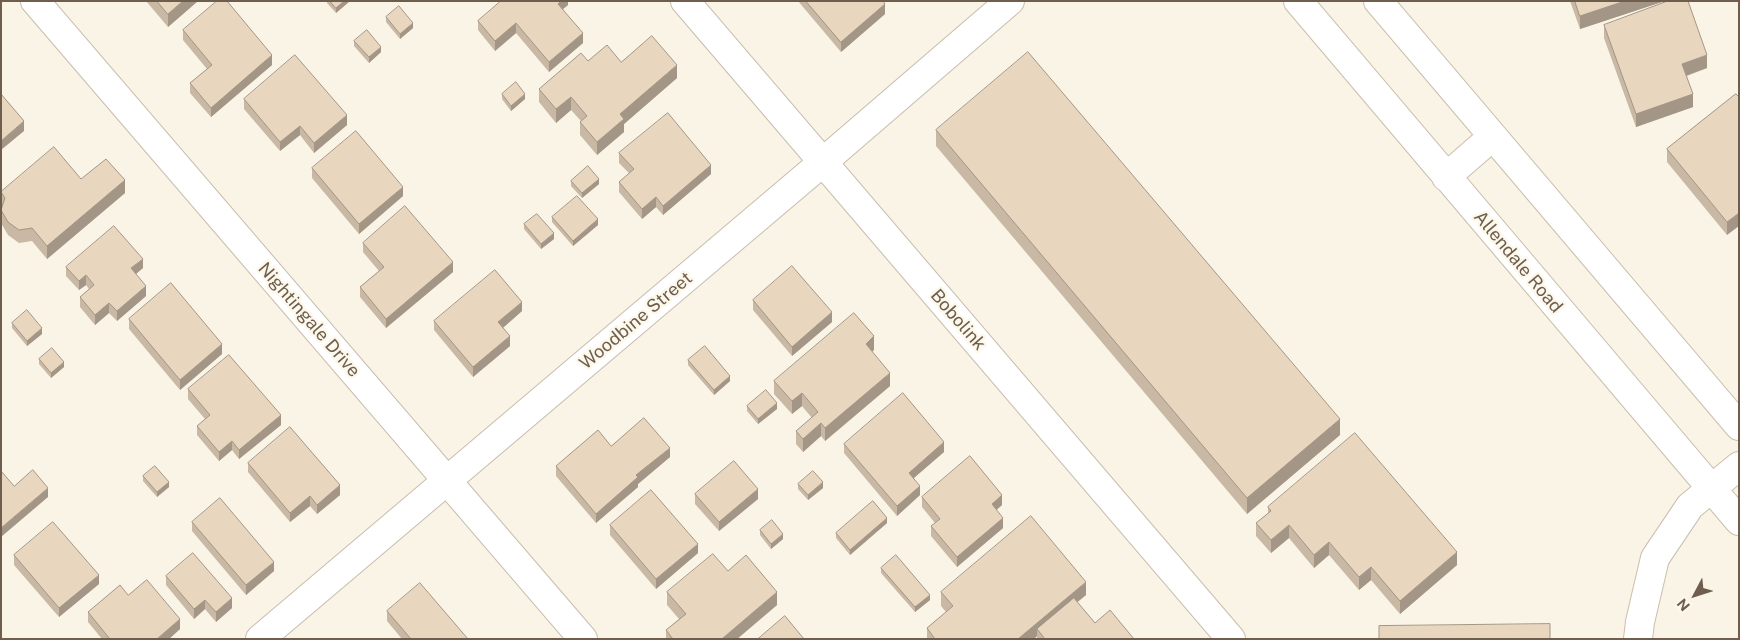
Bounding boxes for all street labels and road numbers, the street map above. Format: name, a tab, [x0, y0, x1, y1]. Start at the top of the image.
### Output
street label: Allendale Road	[1469, 207, 1567, 317]
street label: Nightingale Drive	[253, 258, 365, 382]
street label: Woodbine Street	[575, 268, 697, 374]
street label: Bobolink	[926, 285, 990, 355]

